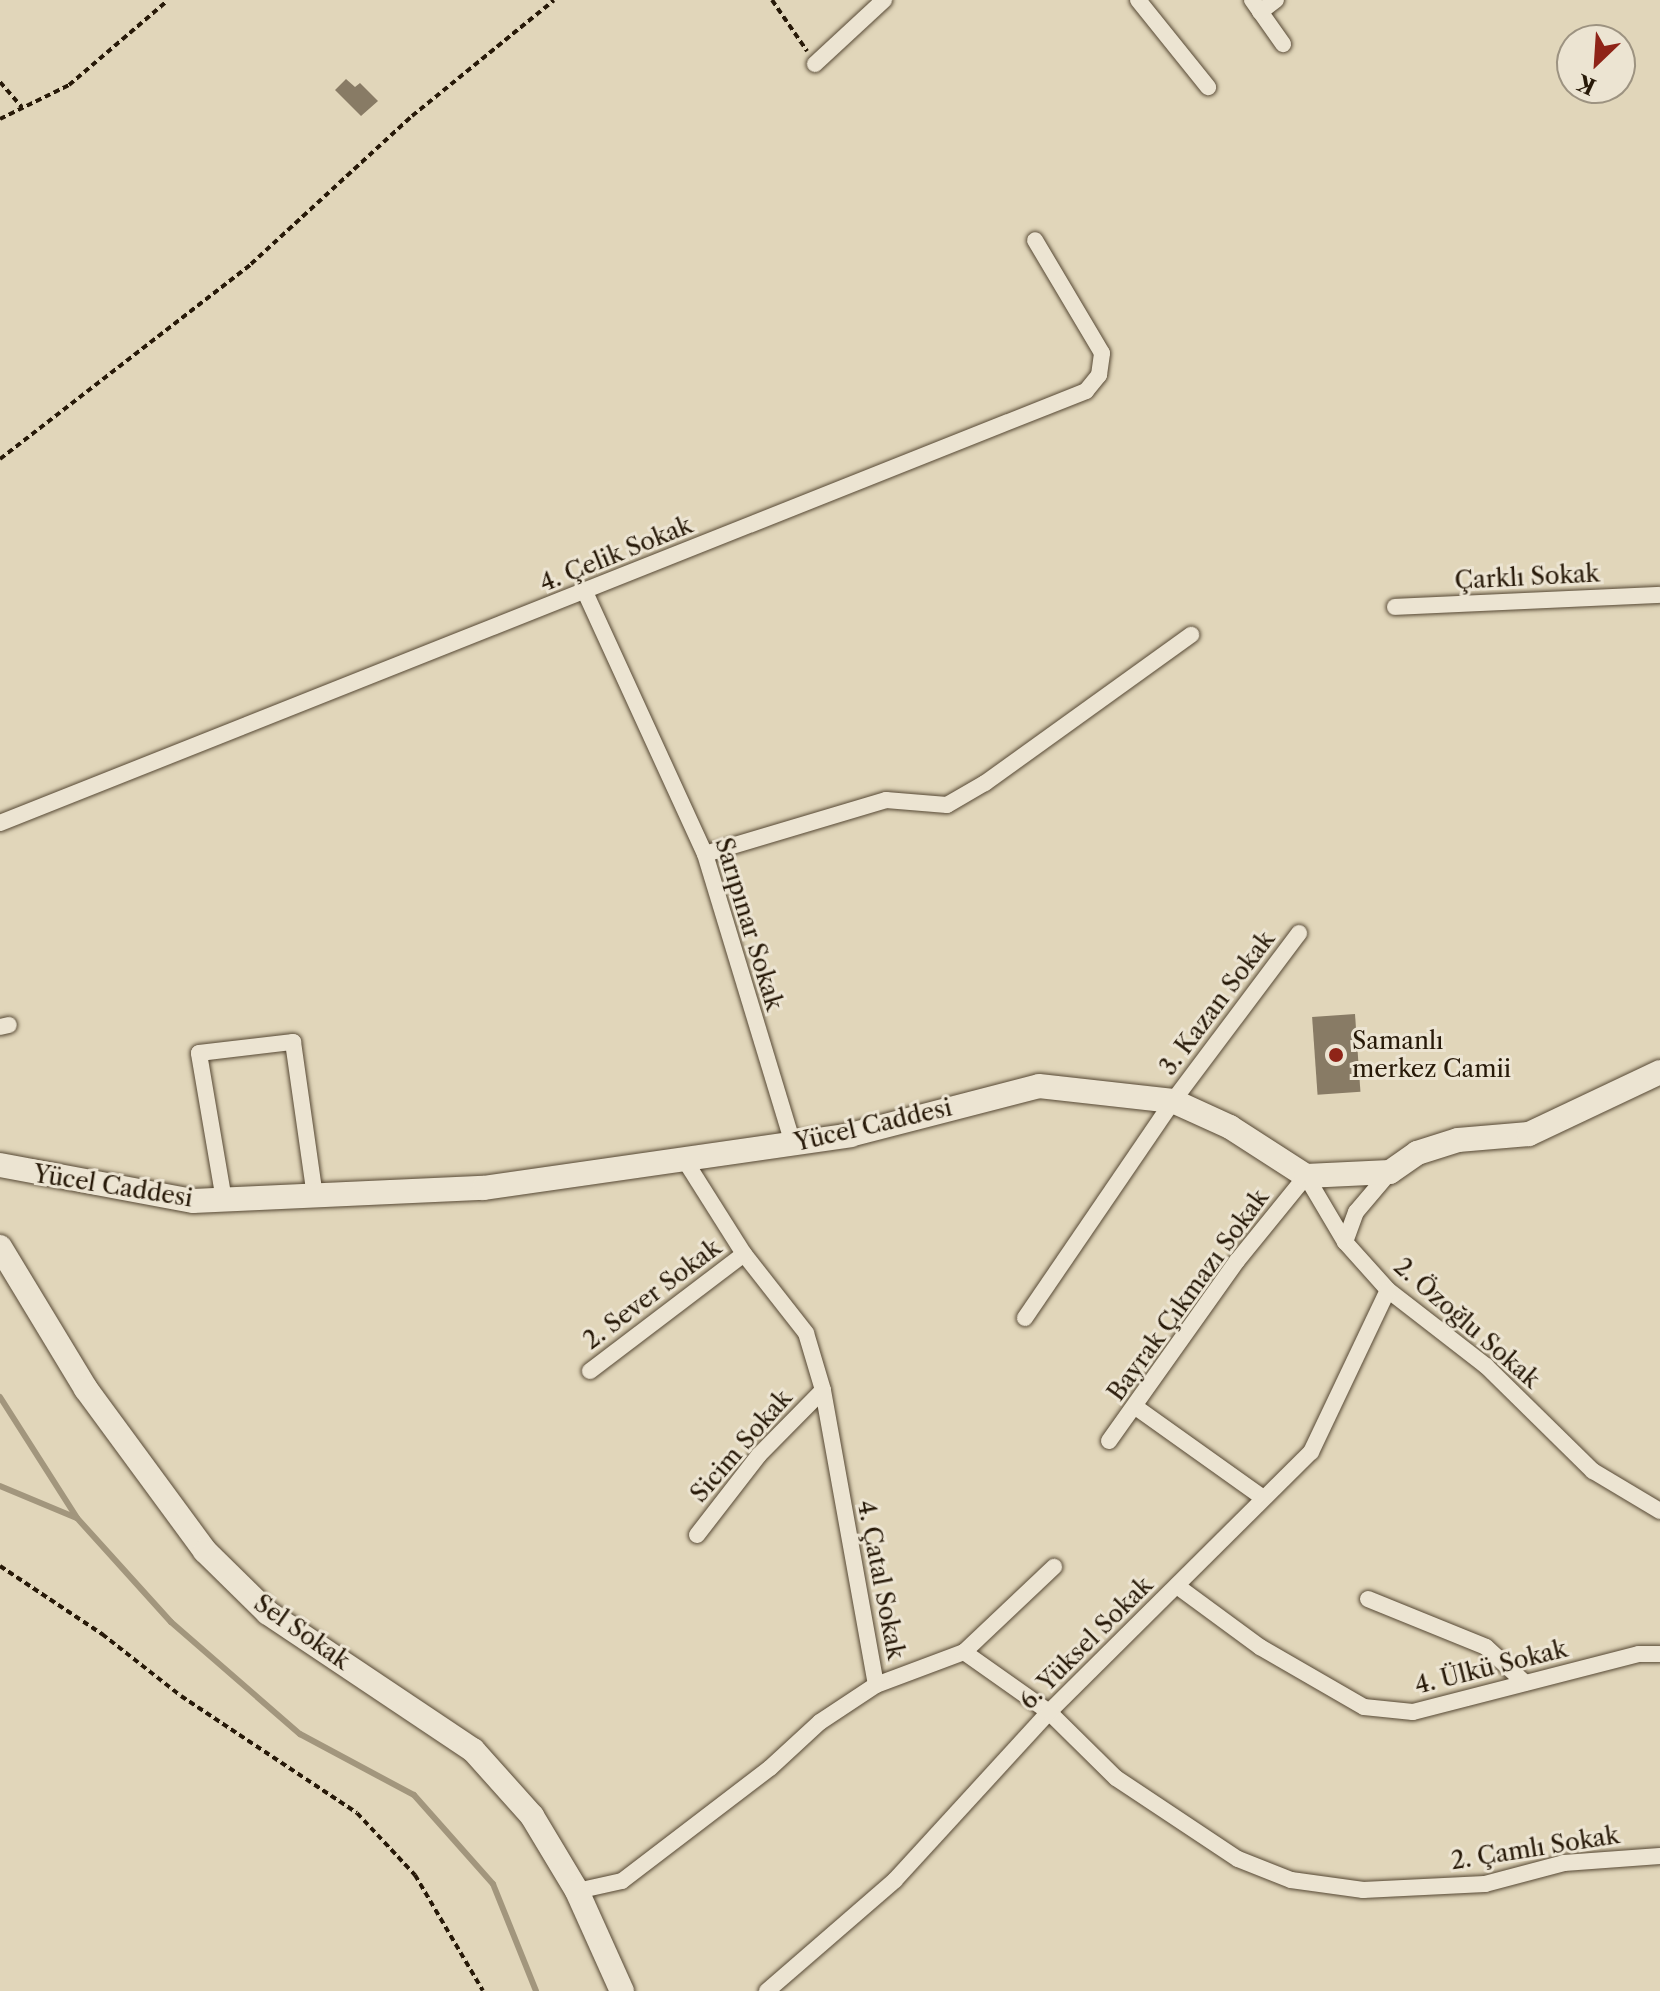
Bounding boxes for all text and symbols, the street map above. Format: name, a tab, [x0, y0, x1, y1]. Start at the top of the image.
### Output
north arrow	[1556, 24, 1636, 104]
text: K	[1573, 68, 1600, 100]
street label: 4. Çelik Sokak	[535, 510, 697, 598]
street label: Çarklı Sokak	[1454, 559, 1600, 595]
street label: Sarıpınar Sokak	[709, 834, 789, 1014]
street label: 3. Kazan Sokak	[1154, 925, 1280, 1081]
place label: Samanlı merkez Camii	[1352, 1027, 1511, 1083]
marker: Samanlı merkez Camii	[1327, 1046, 1345, 1064]
street label: Yücel Caddesi	[791, 1093, 955, 1157]
street label: Yücel Caddesi	[31, 1159, 195, 1213]
street label: Bayrak Çıkmazı Sokak	[1101, 1183, 1275, 1407]
street label: 2. Sever Sokak	[577, 1233, 727, 1355]
street label: 2. Özoğlu Sokak	[1388, 1252, 1546, 1394]
street label: Sicim Sokak	[684, 1384, 798, 1508]
street label: 4. Çatal Sokak	[851, 1498, 911, 1662]
street label: 6. Yüksel Sokak	[1013, 1570, 1159, 1716]
street label: Sel Sokak	[249, 1589, 355, 1675]
street label: 4. Ülkü Sokak	[1412, 1634, 1570, 1700]
street label: 2. Çamlı Sokak	[1449, 1820, 1621, 1876]

